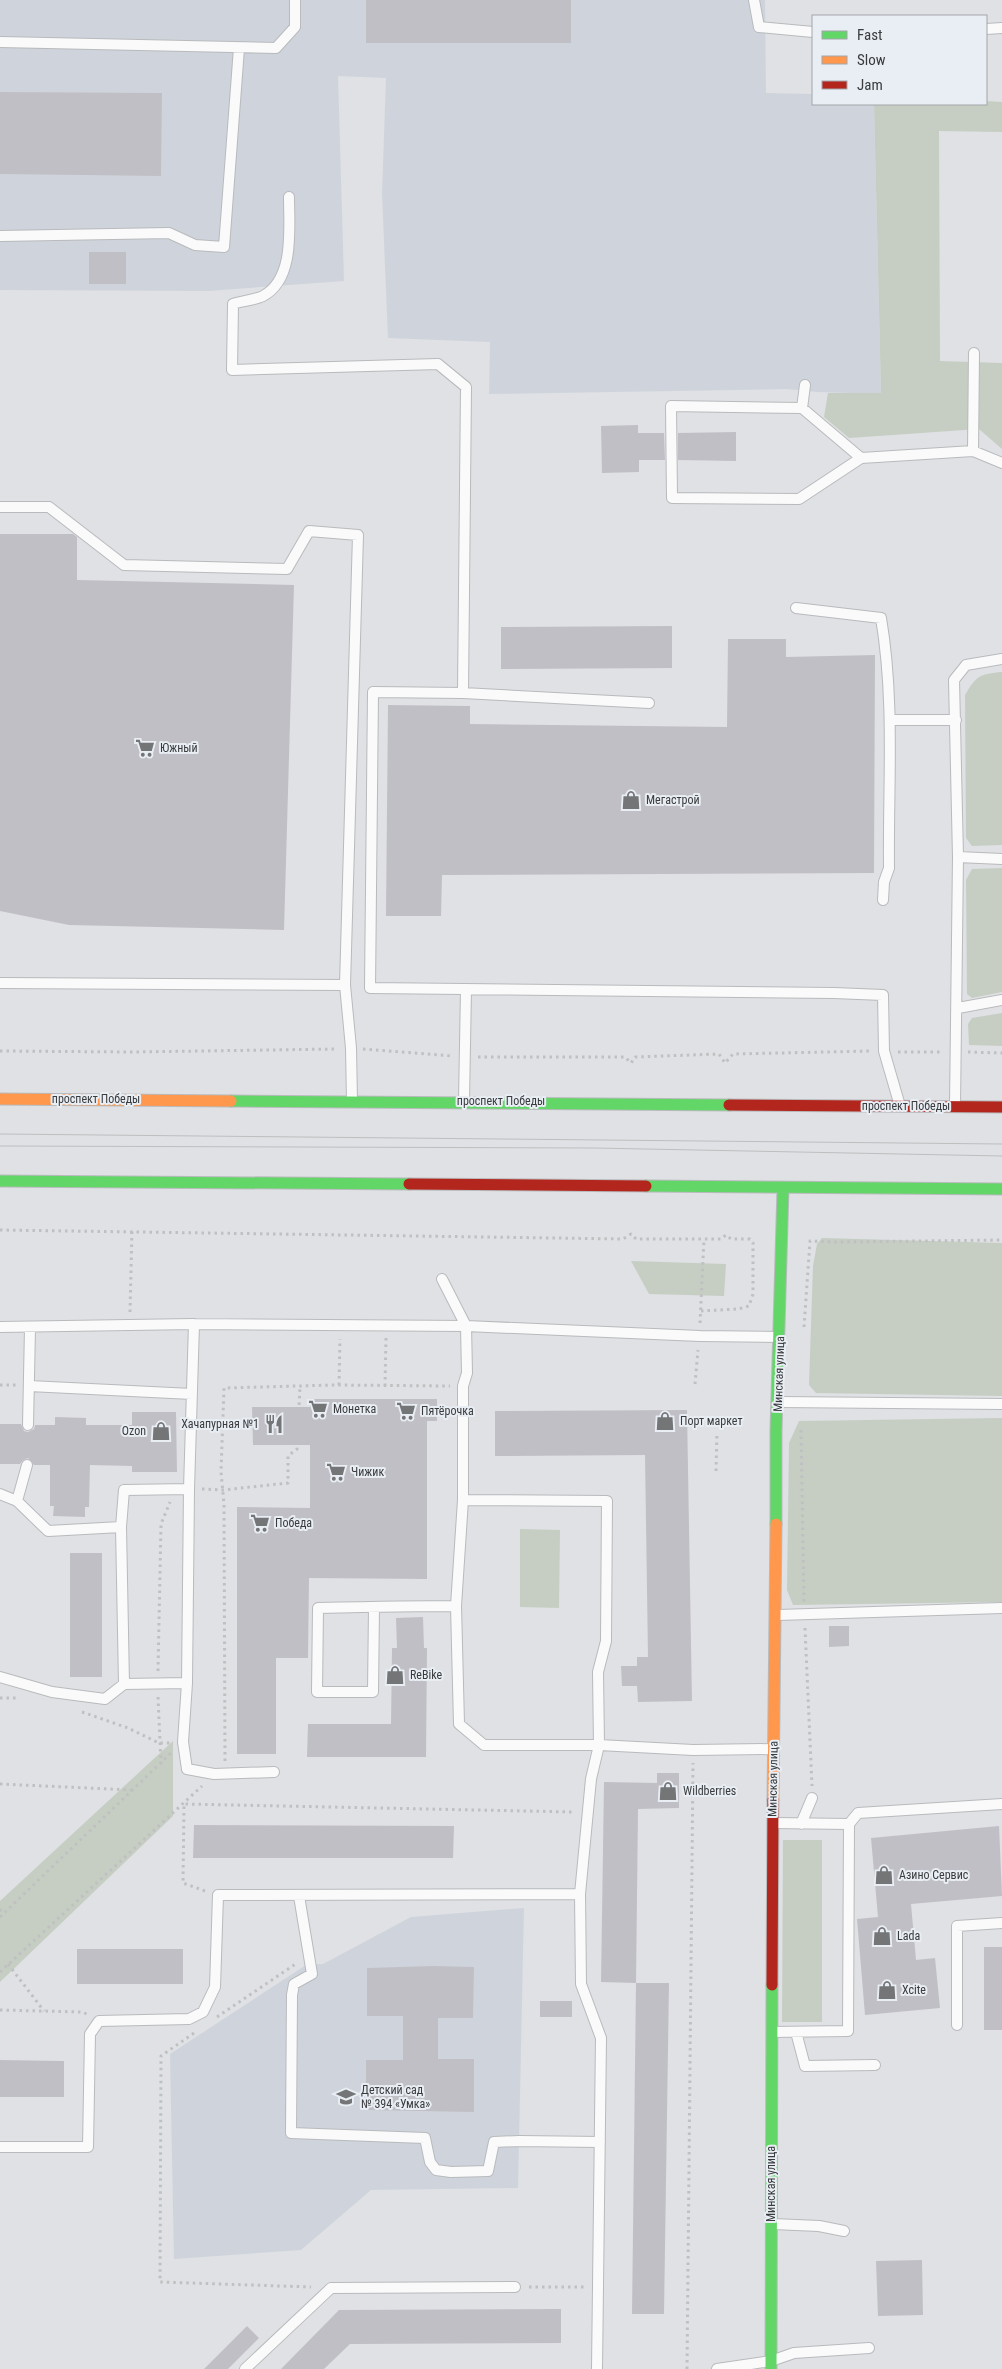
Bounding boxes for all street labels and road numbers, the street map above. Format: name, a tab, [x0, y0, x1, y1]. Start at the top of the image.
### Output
street label: проспект Победы	[52, 1092, 140, 1106]
street label: проспект Победы	[457, 1094, 545, 1108]
street label: проспект Победы	[862, 1099, 950, 1113]
street label: Минская улица	[771, 1336, 787, 1412]
street label: Минская улица	[765, 1741, 781, 1817]
street label: Минская улица	[764, 2146, 778, 2222]

